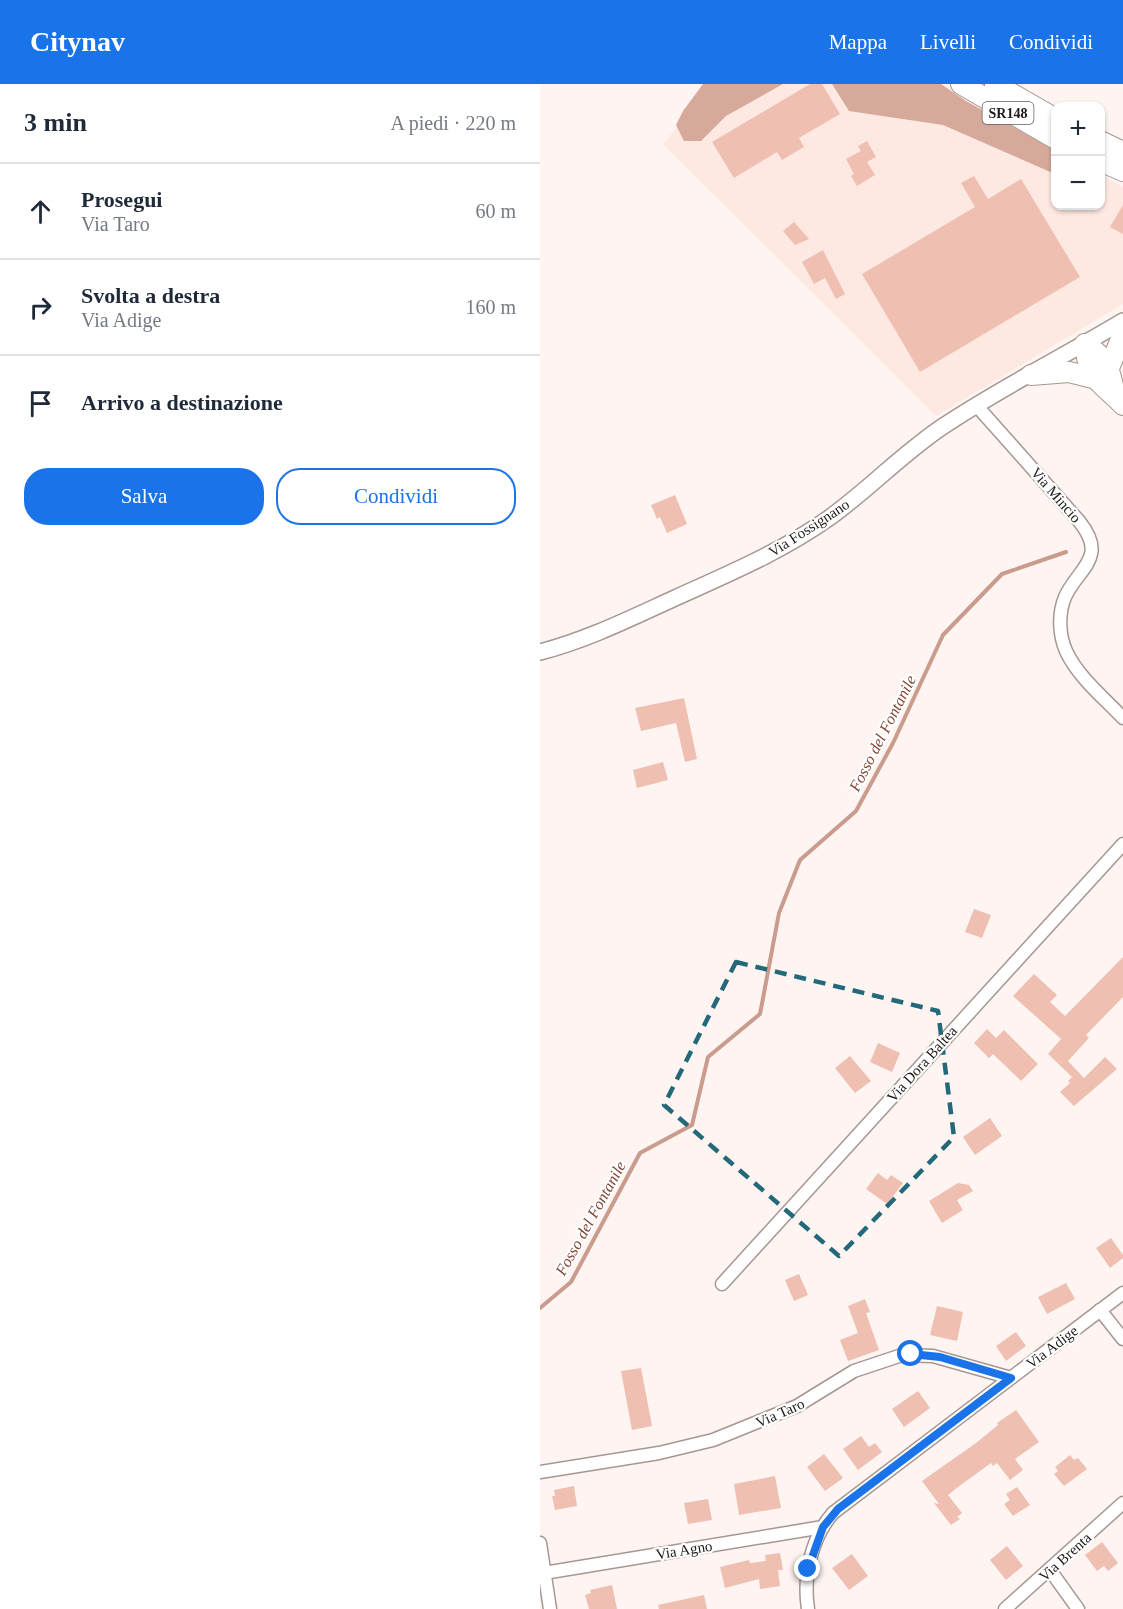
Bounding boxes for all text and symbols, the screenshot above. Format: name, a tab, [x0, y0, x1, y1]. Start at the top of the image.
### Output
text: Citynav	[30, 26, 125, 57]
text: Mappa	[829, 30, 887, 54]
text: Livelli	[920, 30, 976, 54]
text: Condividi	[1009, 30, 1093, 54]
road number: SR148	[982, 102, 1034, 124]
map controls	[1051, 102, 1105, 210]
button: +	[1051, 102, 1105, 156]
text: 3 min	[24, 108, 87, 137]
text: A piedi · 220 m	[390, 112, 516, 134]
button: −	[1051, 156, 1105, 210]
text: Prosegui	[81, 187, 162, 212]
icon: ahead	[24, 195, 57, 228]
text: 60 m	[475, 200, 516, 222]
text: Via Taro	[81, 213, 150, 235]
text: Svolta a destra	[81, 283, 220, 308]
icon: right	[24, 291, 57, 324]
text: 160 m	[465, 296, 516, 318]
text: Via Adige	[81, 309, 161, 331]
icon: arrive	[24, 387, 57, 420]
text: Arrivo a destinazione	[81, 390, 283, 415]
street label: Via Mincio	[1028, 464, 1084, 526]
button: Salva	[24, 468, 264, 525]
button: Condividi	[276, 468, 516, 525]
street label: Via Fossignano	[766, 496, 852, 560]
water label: Fosso del Fontanile	[845, 672, 919, 795]
street label: Via Dora Baltea	[884, 1023, 960, 1105]
water label: Fosso del Fontanile	[551, 1158, 629, 1279]
street label: Via Adige	[1023, 1322, 1081, 1372]
route start	[897, 1340, 923, 1366]
street label: Via Taro	[753, 1395, 807, 1431]
street label: Via Brenta	[1036, 1529, 1095, 1585]
street label: Via Agno	[655, 1538, 713, 1562]
route end	[794, 1555, 820, 1581]

